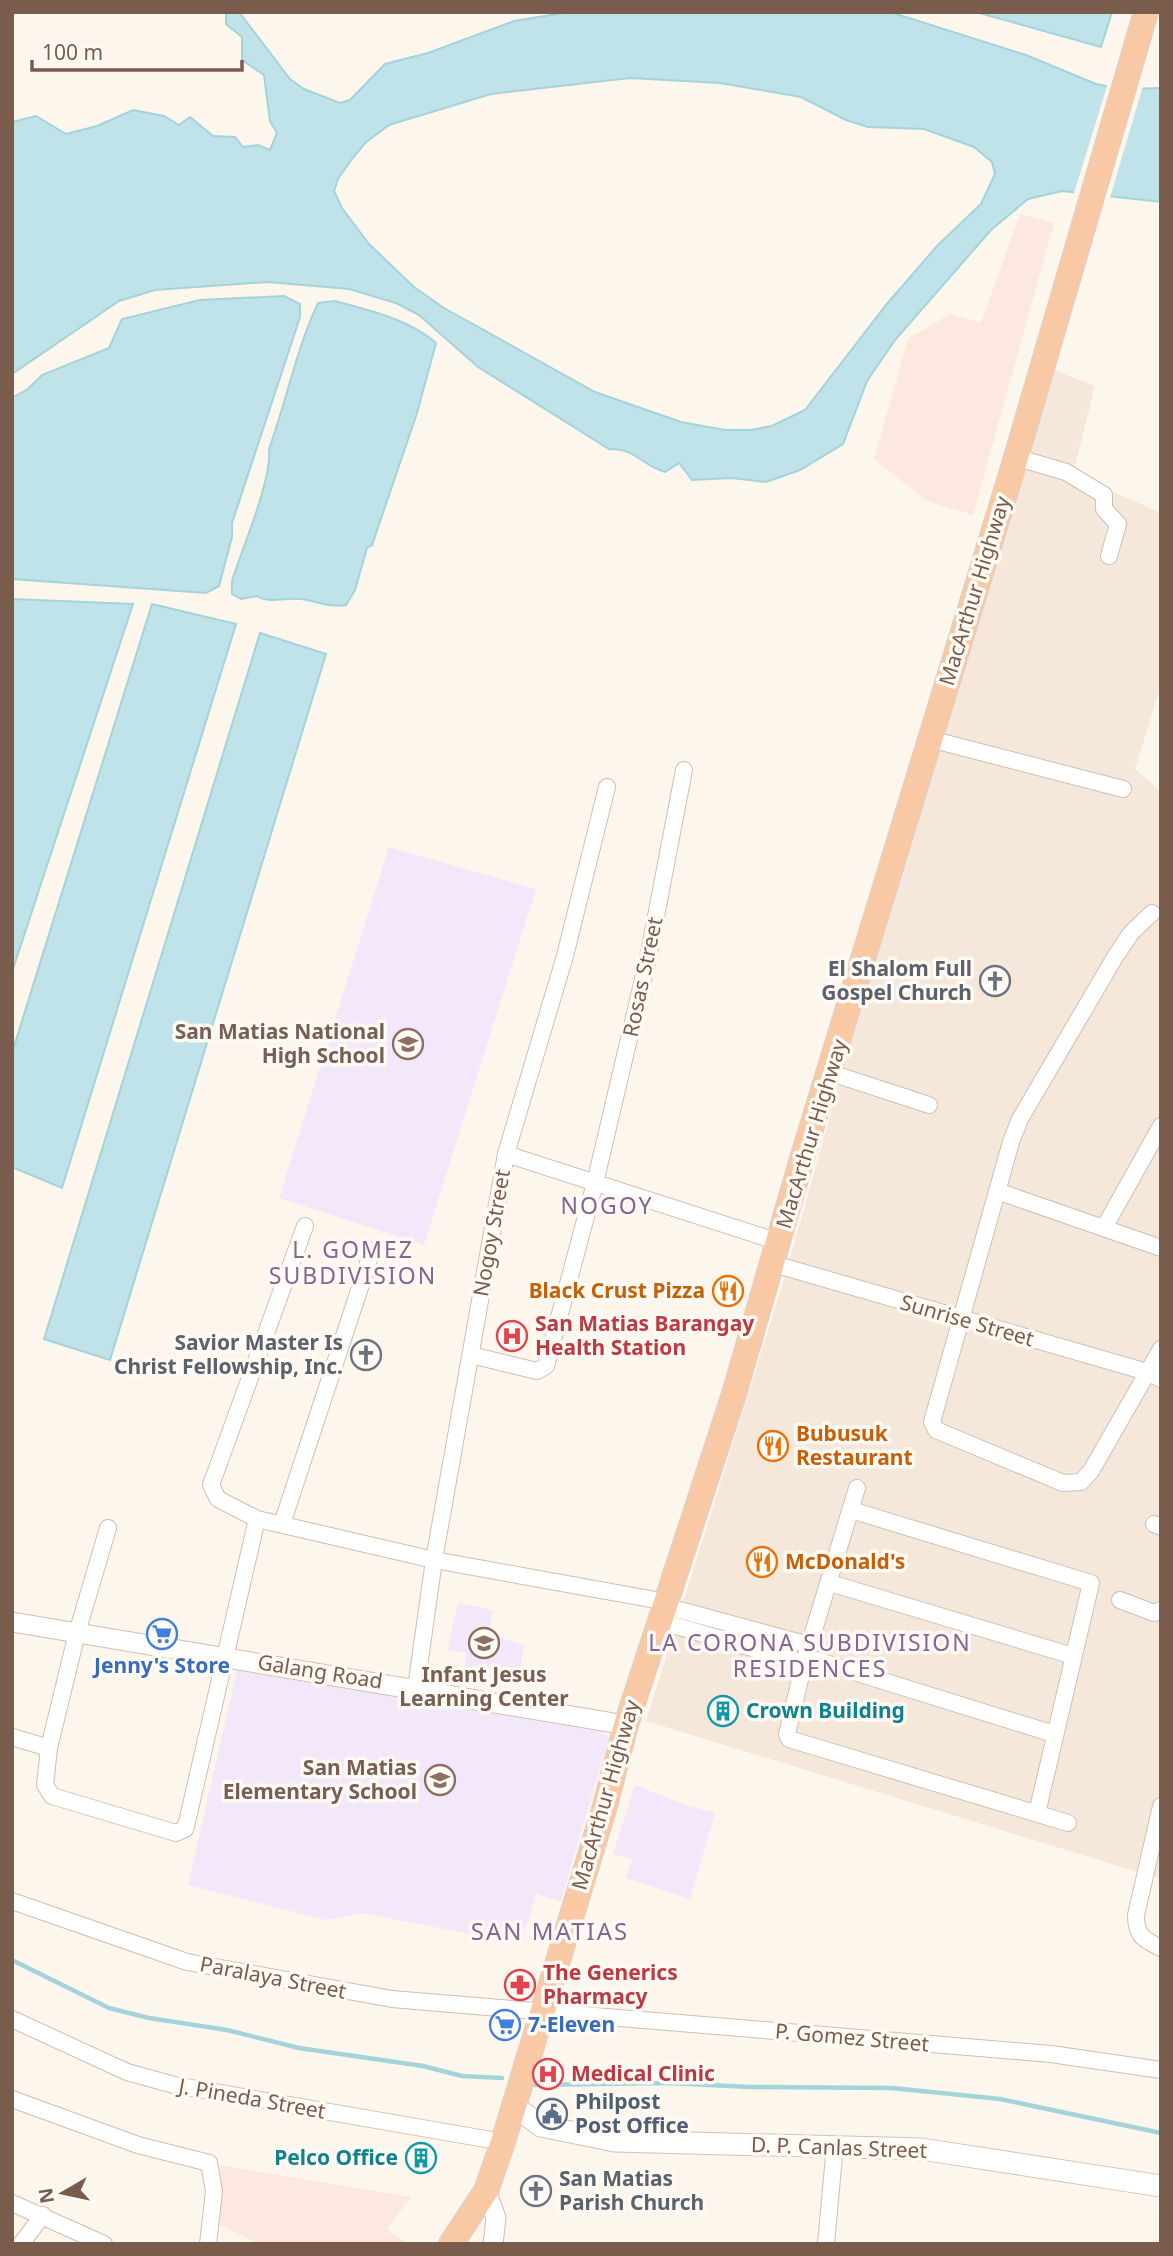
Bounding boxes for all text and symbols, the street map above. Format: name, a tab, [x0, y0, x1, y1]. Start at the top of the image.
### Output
scale bar	[32, 28, 242, 72]
text: 100 m	[42, 38, 103, 66]
street label: MacArthur Highway	[932, 492, 1016, 689]
street label: Rosas Street	[616, 914, 668, 1039]
place label: El Shalom Full Gospel Church	[821, 954, 972, 1006]
church icon: El Shalom Full Gospel Church	[978, 964, 1012, 998]
place label: San Matias National High School	[175, 1017, 385, 1069]
school or university icon: San Matias National High School	[391, 1027, 425, 1061]
street label: MacArthur Highway	[769, 1035, 853, 1232]
street label: Nogoy Street	[466, 1167, 516, 1299]
district label: NOGOY	[561, 1189, 653, 1221]
district label: L. GOMEZ SUBDIVISION	[269, 1233, 437, 1291]
restaurant icon: Black Crust Pizza	[711, 1274, 745, 1308]
place label: Black Crust Pizza	[529, 1276, 705, 1304]
street label: Sunrise Street	[897, 1288, 1038, 1353]
place label: San Matias Barangay Health Station	[535, 1309, 754, 1361]
hospital icon: San Matias Barangay Health Station	[495, 1319, 529, 1353]
place label: Savior Master Is Christ Fellowship, Inc.	[114, 1328, 343, 1380]
church icon: Savior Master Is Christ Fellowship, Inc.	[349, 1338, 383, 1372]
place label: Bubusuk Restaurant	[796, 1419, 913, 1471]
restaurant icon: Bubusuk Restaurant	[756, 1429, 790, 1463]
restaurant icon: McDonald's	[745, 1545, 779, 1579]
place label: McDonald's	[785, 1547, 905, 1575]
supermarket icon: Jenny's Store	[145, 1617, 179, 1651]
school or university icon: Infant Jesus Learning Center	[467, 1626, 501, 1660]
district label: LA CORONA SUBDIVISION RESIDENCES	[648, 1626, 972, 1684]
street label: Galang Road	[256, 1647, 385, 1695]
place label: Jenny's Store	[92, 1651, 230, 1679]
place label: Infant Jesus Learning Center	[399, 1660, 569, 1712]
building icon: Crown Building	[706, 1694, 740, 1728]
street label: MacArthur Highway	[564, 1696, 646, 1893]
place label: Crown Building	[746, 1696, 905, 1724]
place label: San Matias Elementary School	[223, 1753, 417, 1805]
school or university icon: San Matias Elementary School	[423, 1763, 457, 1797]
district label: SAN MATIAS	[471, 1914, 629, 1947]
street label: Paralaya Street	[198, 1949, 349, 2005]
place label: The Generics Pharmacy	[543, 1958, 678, 2010]
pharmacy icon: The Generics Pharmacy	[503, 1968, 537, 2002]
supermarket icon: 7-Eleven	[488, 2008, 522, 2042]
place label: 7-Eleven	[528, 2010, 615, 2038]
street label: P. Gomez Street	[774, 2016, 931, 2058]
hospital icon: Medical Clinic	[531, 2057, 565, 2091]
place label: Medical Clinic	[571, 2059, 715, 2087]
street label: J. Pineda Street	[175, 2071, 328, 2125]
place label: Philpost Post Office	[575, 2087, 689, 2139]
public building icon: Philpost Post Office	[535, 2097, 569, 2131]
street label: D. P. Canlas Street	[751, 2130, 928, 2164]
building icon: Pelco Office	[404, 2141, 438, 2175]
place label: Pelco Office	[274, 2143, 398, 2171]
north arrow	[28, 2158, 98, 2228]
place label: San Matias Parish Church	[559, 2164, 704, 2216]
church icon: San Matias Parish Church	[519, 2174, 553, 2208]
text: N	[32, 2186, 60, 2205]

